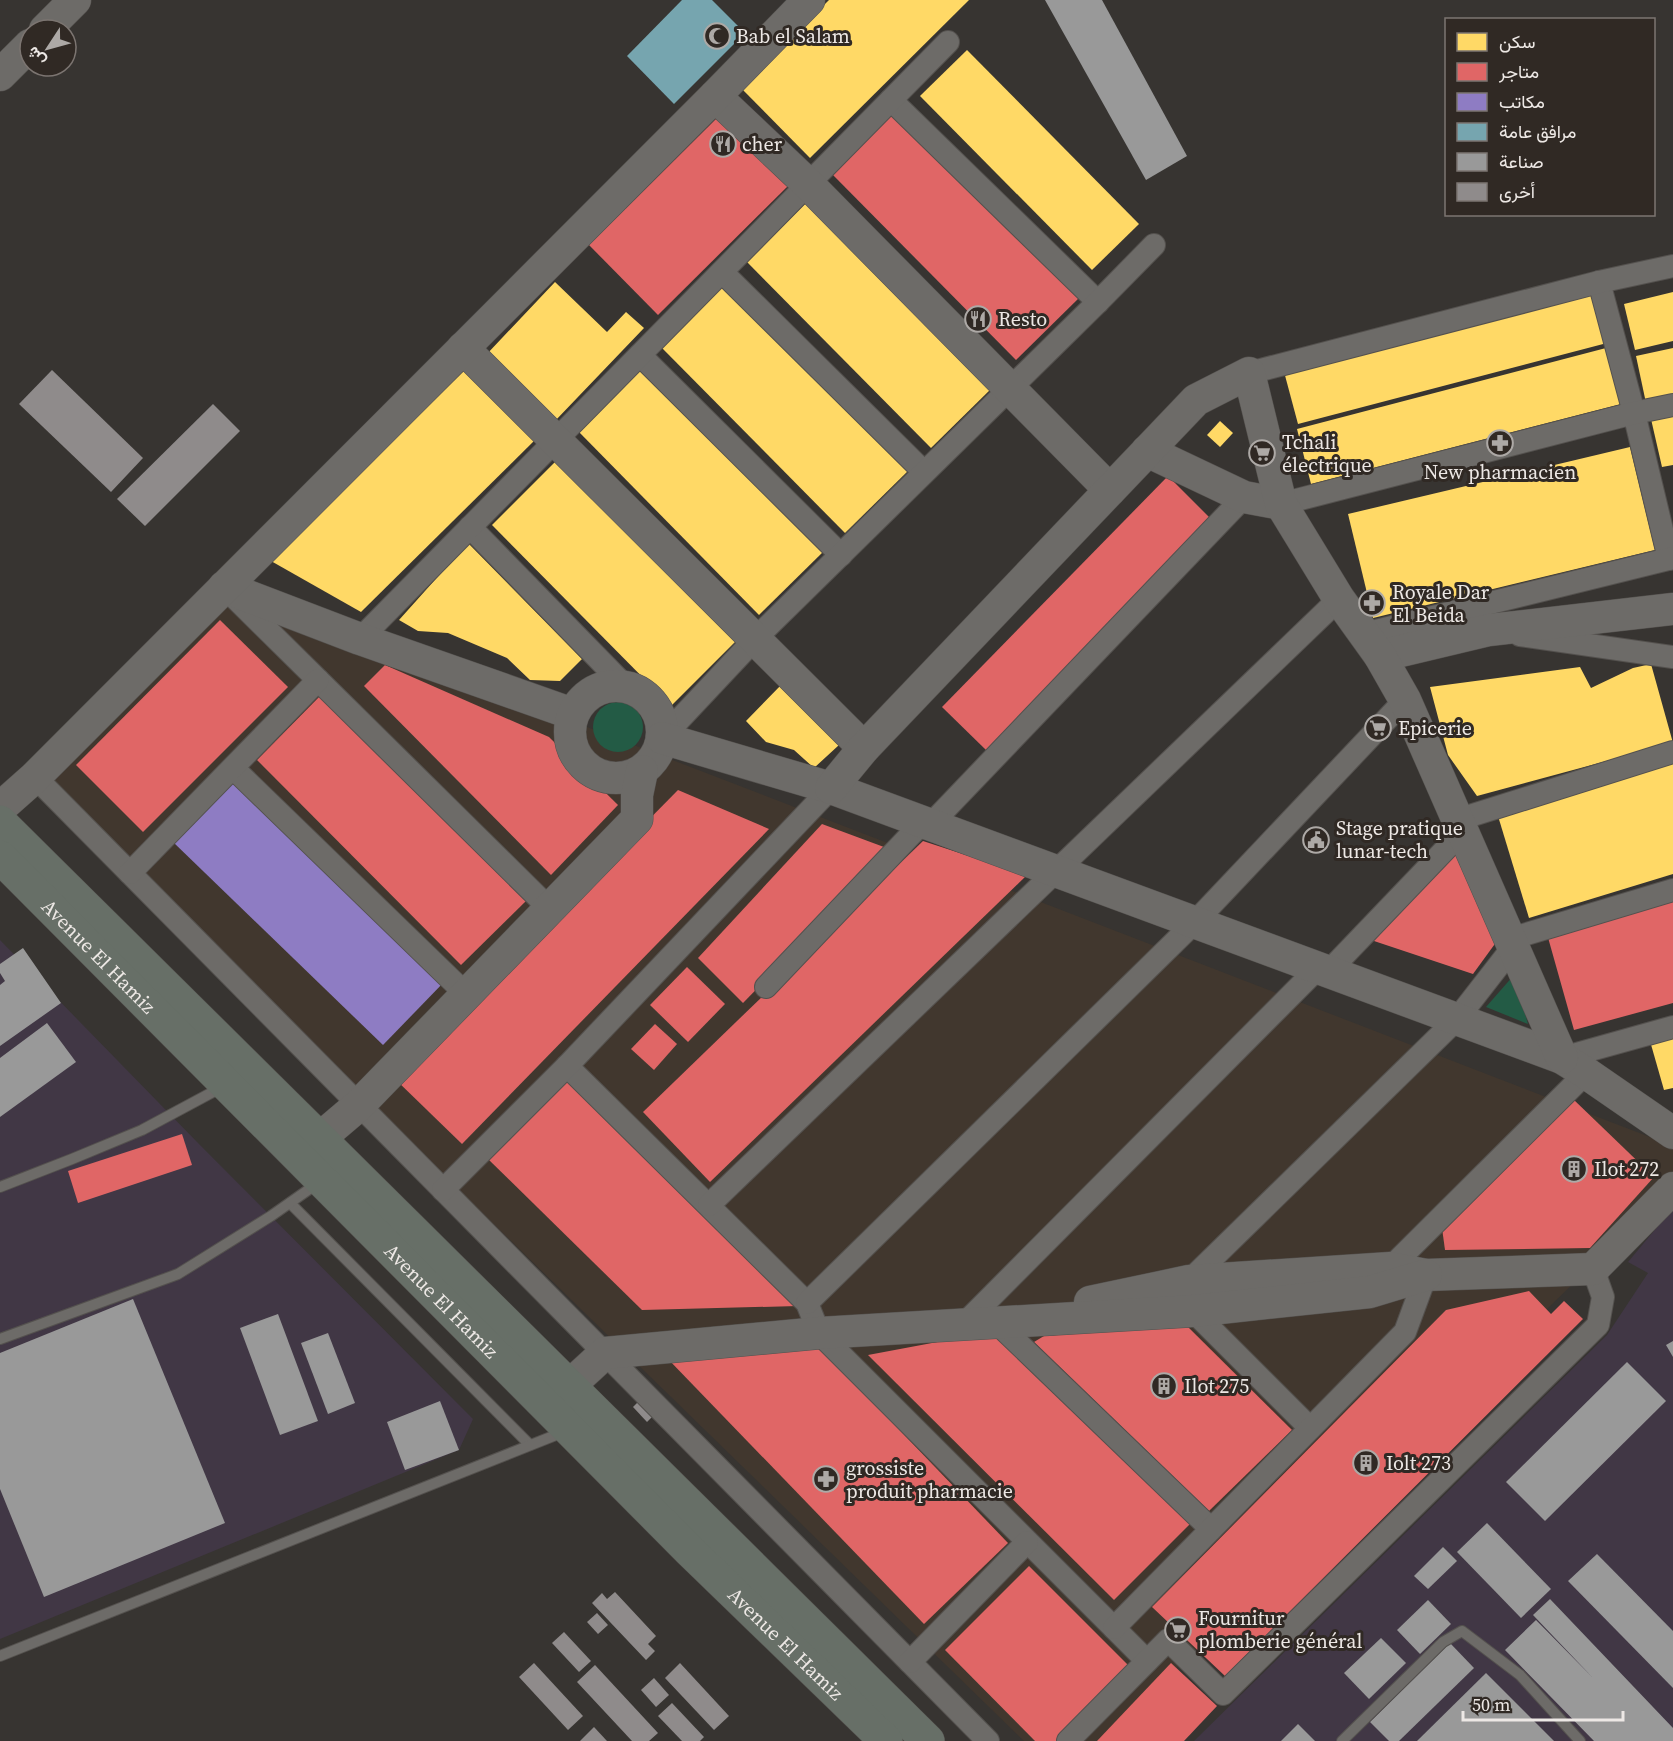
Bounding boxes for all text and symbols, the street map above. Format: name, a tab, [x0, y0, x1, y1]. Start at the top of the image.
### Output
north arrow	[18, 18, 78, 78]
legend	[1445, 18, 1655, 216]
mosque icon: Bab el Salam	[702, 21, 732, 51]
place label: Bab el Salam	[736, 22, 850, 50]
text: سكن	[1499, 29, 1535, 54]
text: ش	[21, 43, 50, 71]
text: متاجر	[1498, 59, 1539, 84]
text: مكاتب	[1499, 89, 1545, 114]
text: مرافق عامة	[1499, 119, 1576, 144]
restaurant icon: cher	[708, 129, 738, 159]
place label: cher	[742, 130, 783, 158]
text: صناعة	[1499, 149, 1544, 174]
text: أخرى	[1499, 179, 1535, 204]
restaurant icon: Resto	[963, 304, 993, 334]
place label: Resto	[998, 305, 1047, 333]
place label: Tchali électrique	[1282, 428, 1372, 479]
pharmacy icon: New pharmacien	[1485, 428, 1515, 458]
supermarket icon: Tchali électrique	[1247, 438, 1277, 468]
place label: New pharmacien	[1424, 458, 1576, 486]
place label: Royale Dar El Beida	[1392, 578, 1490, 629]
pharmacy icon: Royale Dar El Beida	[1357, 588, 1387, 618]
supermarket icon: Epicerie	[1363, 713, 1393, 743]
place label: Epicerie	[1398, 714, 1472, 742]
place label: Stage pratique lunar-tech	[1336, 814, 1463, 865]
public building icon: Stage pratique lunar-tech	[1301, 825, 1331, 855]
street label: Avenue El Hamiz	[35, 893, 162, 1020]
building icon: Ilot 272	[1559, 1154, 1589, 1184]
place label: Ilot 272	[1594, 1155, 1659, 1183]
street label: Avenue El Hamiz	[378, 1237, 505, 1365]
building icon: Ilot 275	[1149, 1371, 1179, 1401]
place label: Ilot 275	[1184, 1372, 1249, 1400]
building icon: Iolt 273	[1351, 1448, 1381, 1478]
place label: Iolt 273	[1386, 1449, 1451, 1477]
place label: grossiste produit pharmacie	[846, 1454, 1013, 1505]
pharmacy icon: grossiste produit pharmacie	[811, 1464, 841, 1494]
street label: Avenue El Hamiz	[722, 1581, 850, 1707]
place label: Fournitur plomberie général	[1198, 1604, 1363, 1655]
supermarket icon: Fournitur plomberie général	[1163, 1615, 1193, 1645]
scale bar	[1463, 1684, 1624, 1722]
text: 50 m	[1472, 1692, 1510, 1717]

